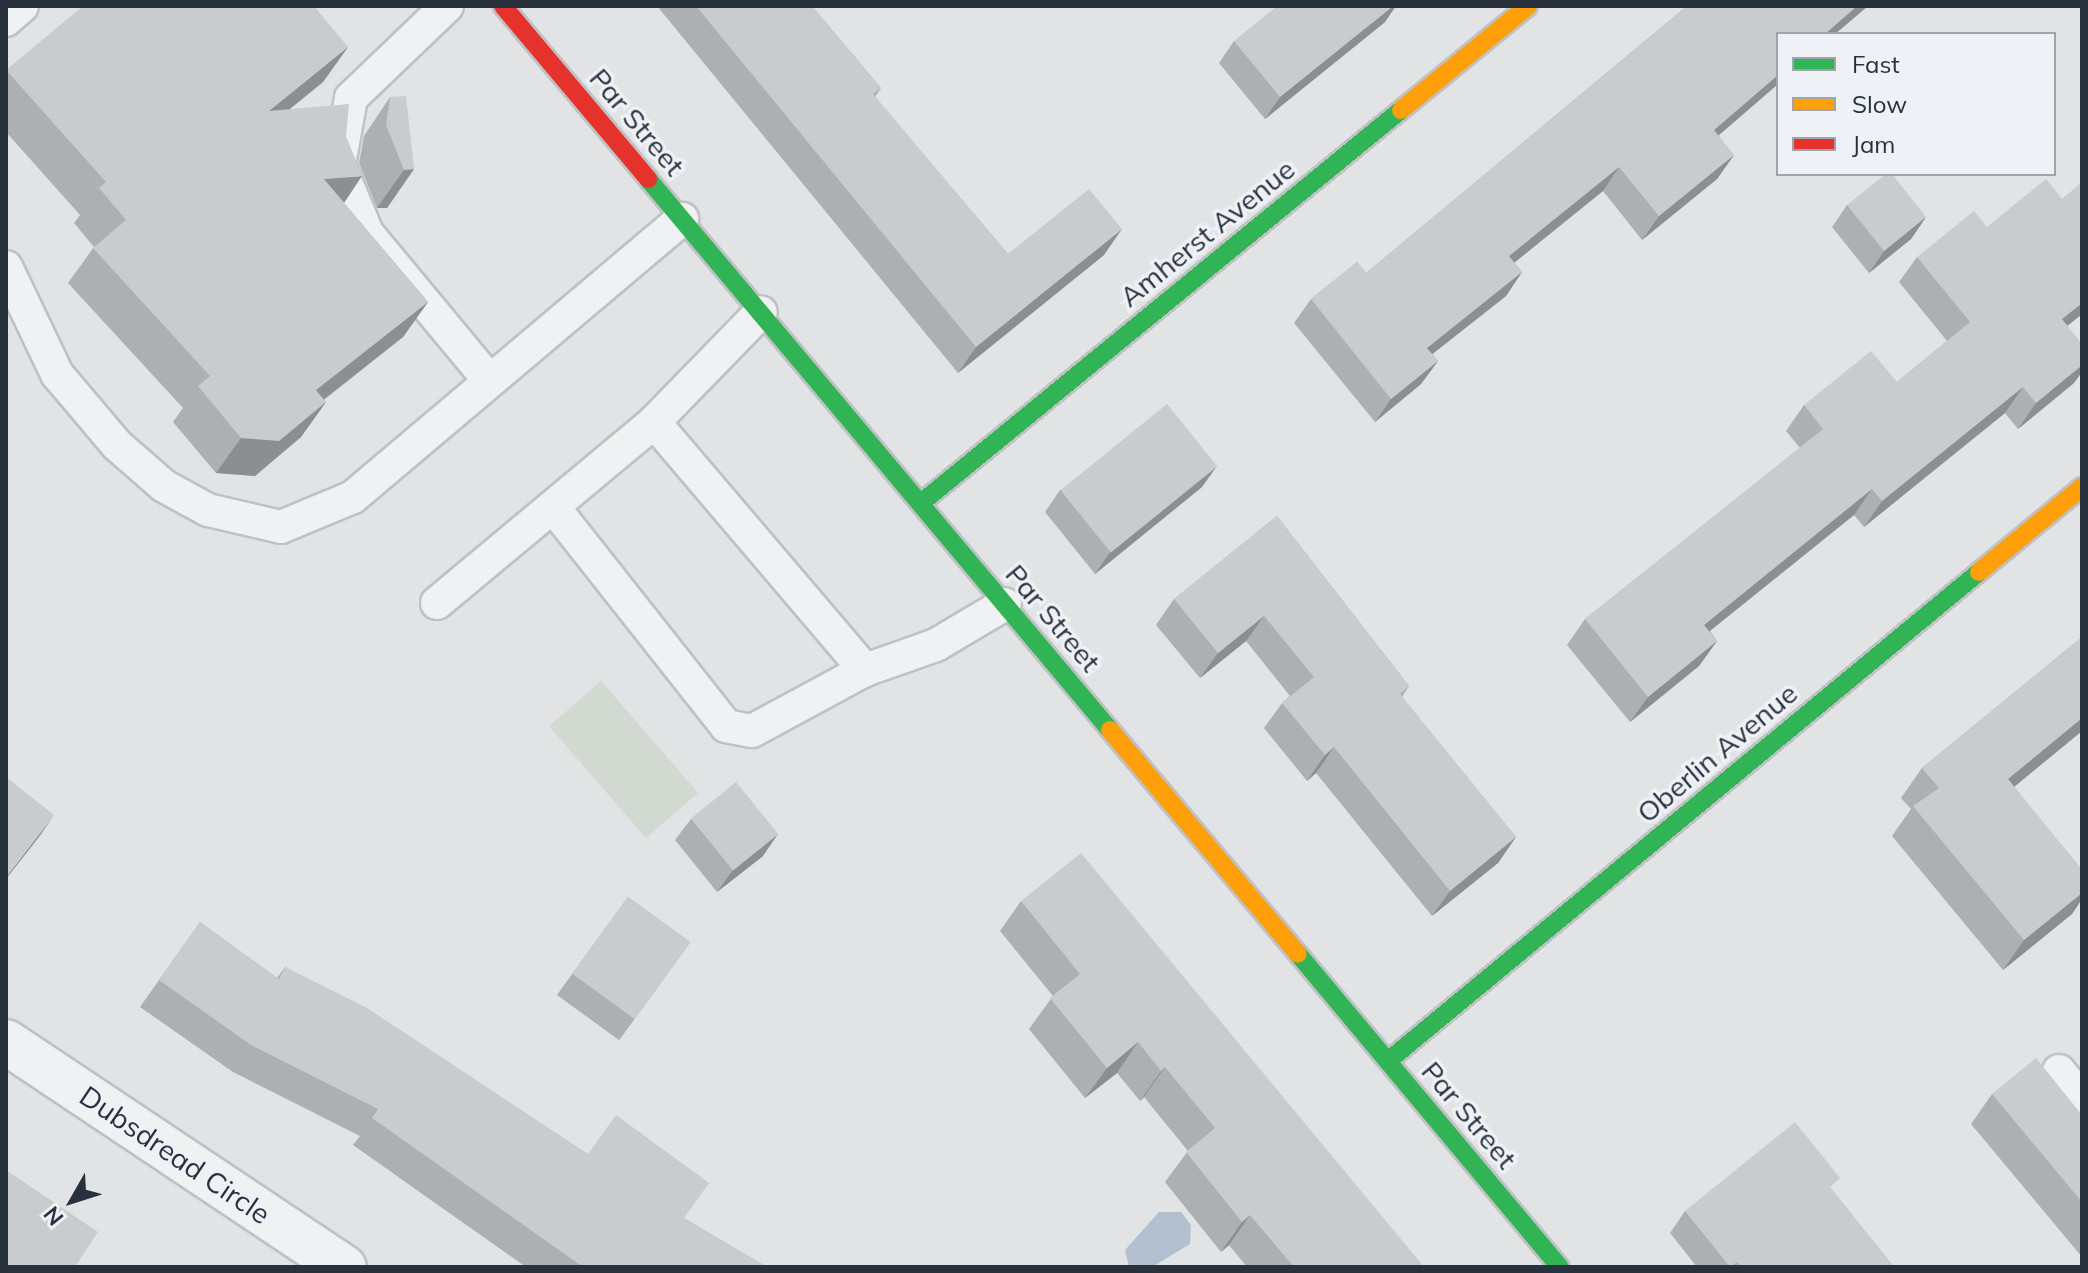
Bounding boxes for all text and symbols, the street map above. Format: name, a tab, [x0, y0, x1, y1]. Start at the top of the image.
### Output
legend	[1776, 32, 2056, 176]
text: Fast	[1852, 49, 1900, 79]
street label: Par Street	[583, 62, 691, 182]
text: Slow	[1852, 89, 1907, 119]
text: Jam	[1852, 129, 1895, 159]
street label: Amherst Avenue	[1113, 152, 1301, 314]
street label: Par Street	[999, 558, 1107, 678]
street label: Oberlin Avenue	[1630, 676, 1804, 830]
street label: Par Street	[1415, 1055, 1523, 1175]
street label: Dubsdread Circle	[73, 1079, 277, 1231]
north arrow	[32, 1161, 112, 1241]
text: N	[37, 1201, 69, 1231]

